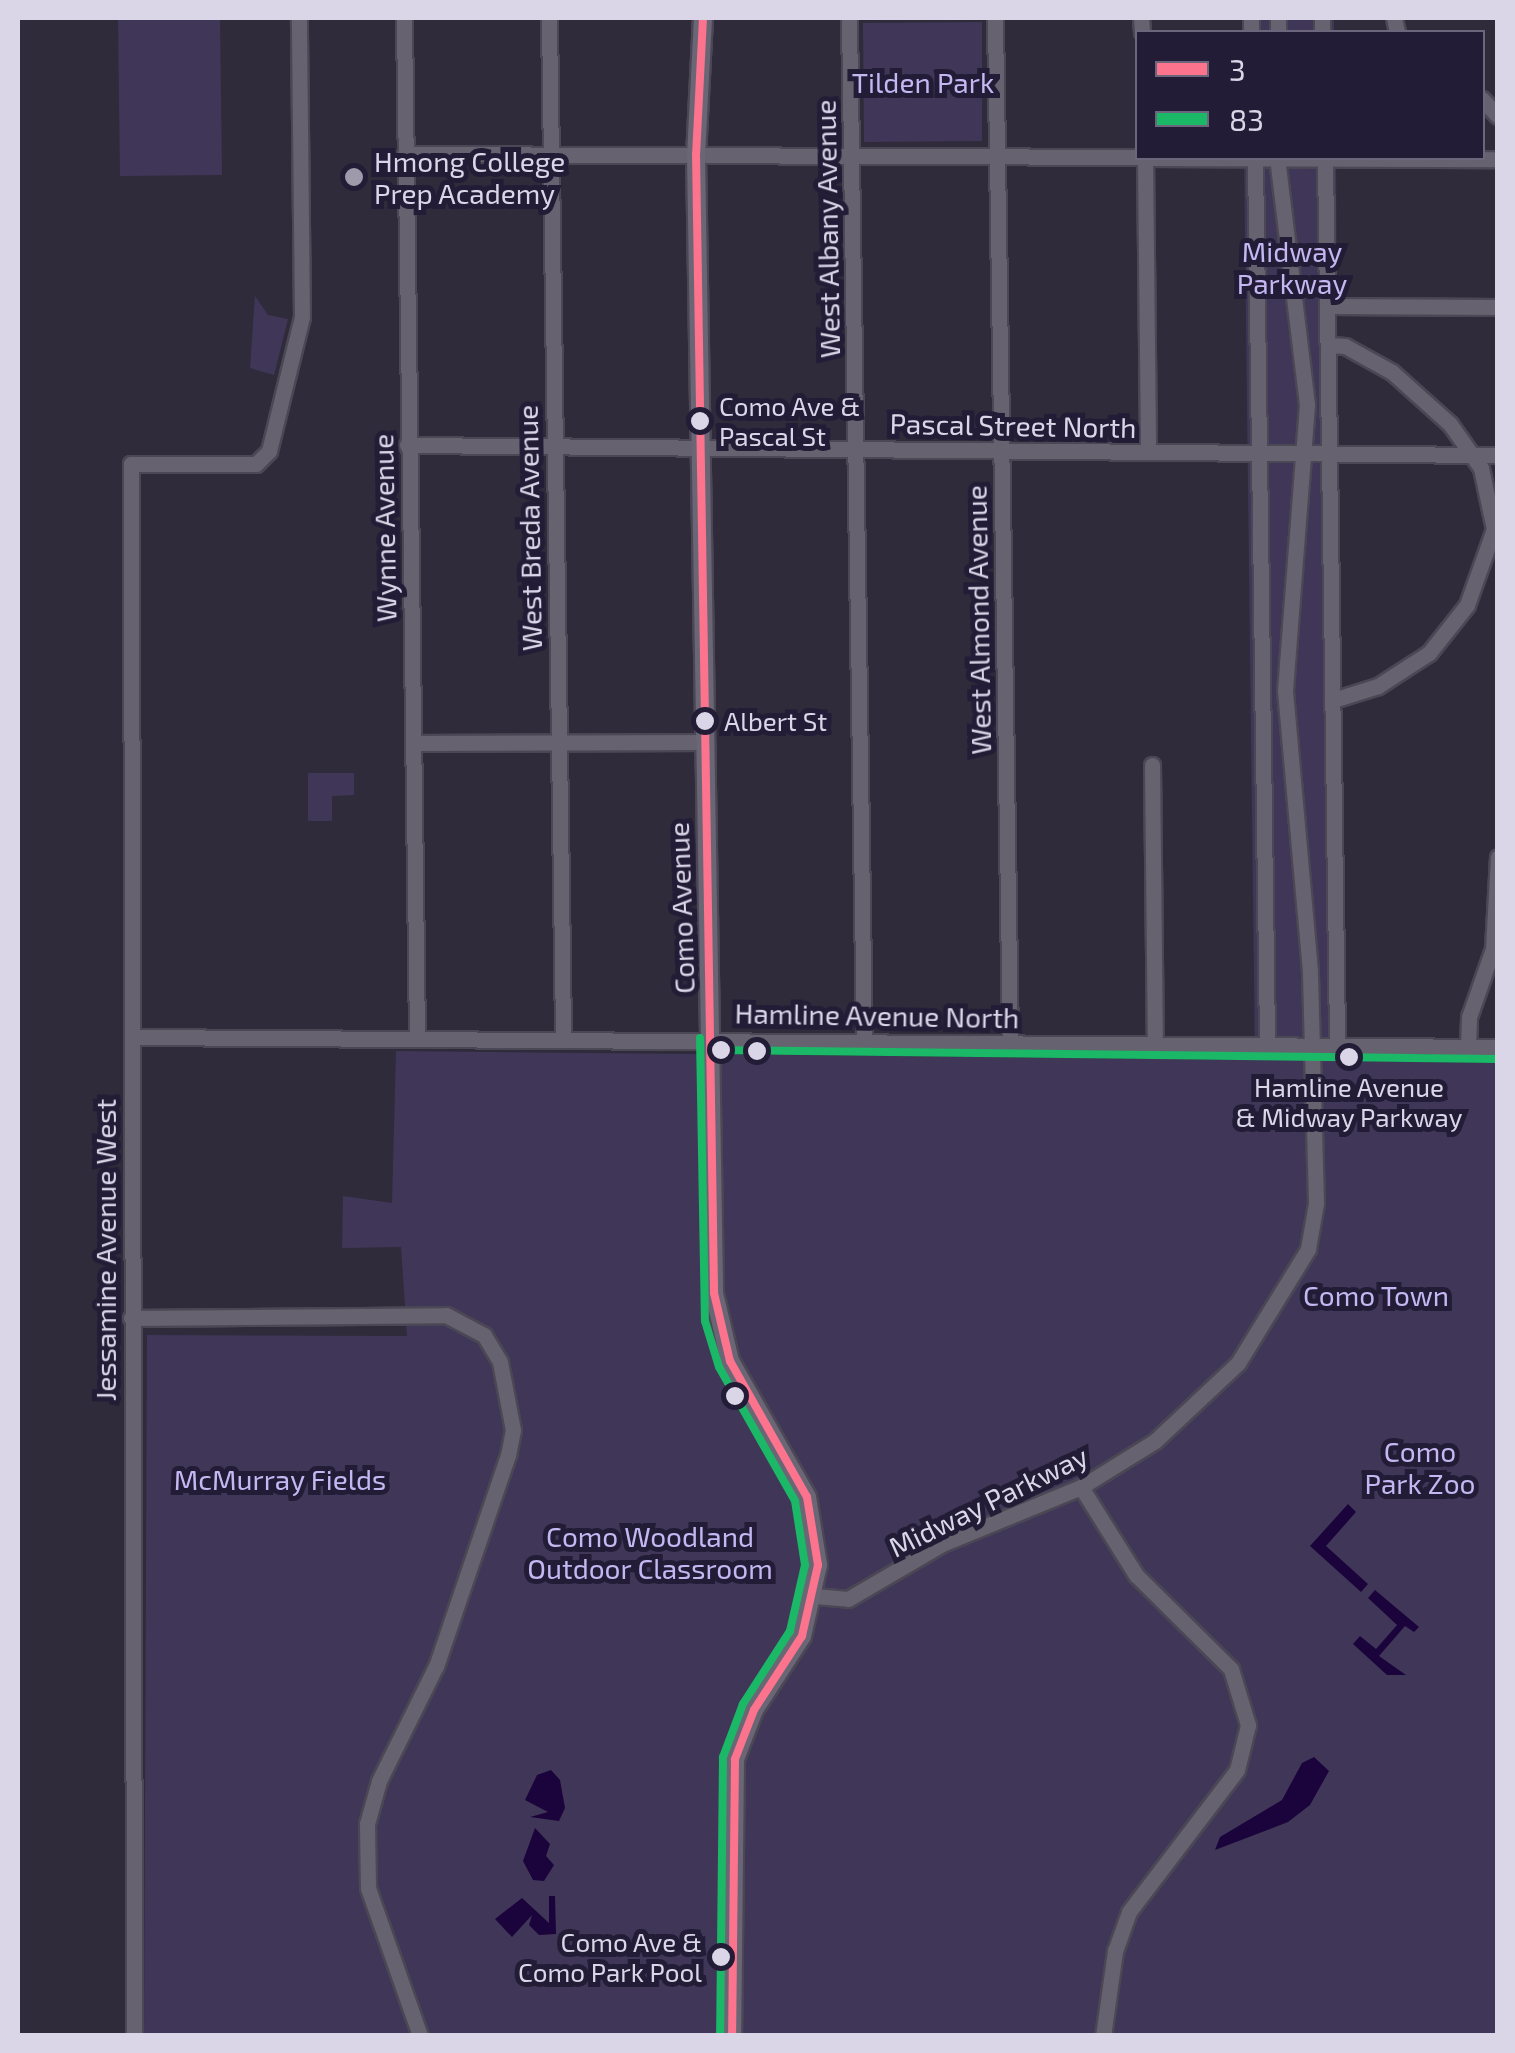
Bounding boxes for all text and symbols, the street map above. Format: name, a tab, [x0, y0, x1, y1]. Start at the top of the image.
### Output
legend	[1135, 30, 1485, 160]
text: 3	[1229, 51, 1246, 87]
park label: Tilden Park	[852, 65, 994, 99]
street label: West Albany Avenue	[808, 99, 846, 359]
text: 83	[1229, 101, 1264, 137]
place label: Hmong College Prep Academy	[374, 144, 565, 210]
marker: Hmong College Prep Academy	[343, 166, 365, 188]
park label: Midway Parkway	[1237, 234, 1347, 300]
place label: Como Ave & Pascal St	[719, 390, 861, 452]
street label: West Breda Avenue	[510, 404, 548, 652]
street label: Pascal Street North	[889, 406, 1137, 444]
marker: Como Ave & Pascal St	[690, 411, 710, 431]
street label: Wynne Avenue	[366, 433, 402, 623]
street label: West Almond Avenue	[959, 484, 997, 756]
place label: Albert St	[724, 705, 827, 737]
marker: Albert St	[695, 711, 715, 731]
street label: Como Avenue	[661, 821, 701, 995]
street label: Hamline Avenue North	[734, 996, 1020, 1034]
unlabelled marker	[711, 1040, 731, 1060]
unlabelled marker	[747, 1041, 767, 1061]
marker: Hamline Avenue & Midway Parkway	[1339, 1047, 1359, 1067]
place label: Hamline Avenue & Midway Parkway	[1235, 1071, 1463, 1132]
street label: Jessamine Avenue West	[88, 1098, 122, 1402]
park label: Como Town	[1303, 1278, 1449, 1312]
unlabelled marker	[725, 1386, 745, 1406]
park label: Como Park Zoo	[1364, 1434, 1476, 1500]
street label: Midway Parkway	[883, 1438, 1093, 1564]
park label: McMurray Fields	[173, 1462, 387, 1496]
park label: Como Woodland Outdoor Classroom	[527, 1519, 773, 1585]
place label: Como Ave & Como Park Pool	[518, 1926, 702, 1988]
marker: Como Ave & Como Park Pool	[711, 1947, 731, 1967]

